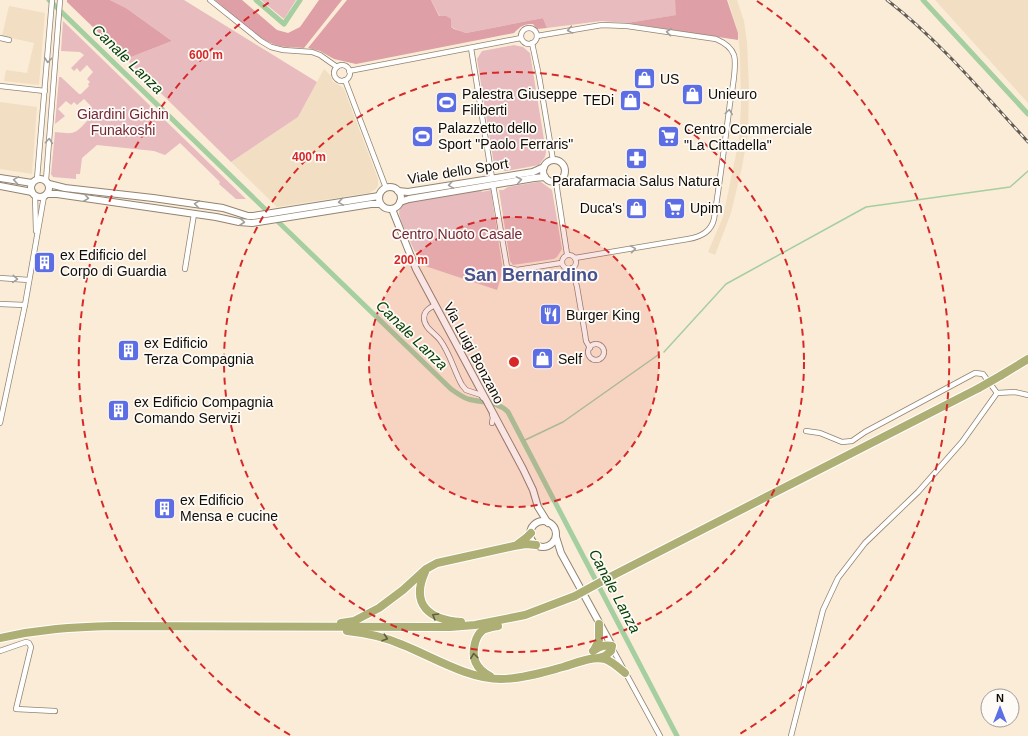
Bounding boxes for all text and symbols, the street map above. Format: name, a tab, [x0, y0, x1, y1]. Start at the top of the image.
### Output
water label: Canale Lanza	[89, 21, 167, 97]
one-way arrow	[566, 26, 573, 34]
one-way arrow	[665, 28, 672, 37]
text: 600 m	[189, 48, 223, 62]
one-way arrow	[43, 57, 52, 63]
shop icon: US	[632, 66, 658, 92]
place label: US	[660, 71, 679, 87]
shop icon: Unieuro	[679, 81, 705, 107]
place label: Palestra Giuseppe Filiberti	[462, 86, 577, 118]
place label: Unieuro	[708, 86, 757, 102]
shop icon: TEDi	[617, 87, 643, 113]
sports icon: Palestra Giuseppe Filiberti	[434, 89, 460, 115]
place label: TEDi	[583, 92, 614, 108]
park label: Giardini Gichin Funakoshi	[77, 106, 169, 138]
one-way arrow	[724, 109, 733, 115]
place label: Palazzetto dello Sport "Paolo Ferraris"	[438, 120, 573, 152]
place label: Centro Commerciale "La Cittadella"	[684, 121, 813, 153]
sports icon: Palazzetto dello Sport "Paolo Ferraris"	[410, 123, 436, 149]
supermarket icon: Centro Commerciale "La Cittadella"	[656, 124, 682, 150]
one-way arrow	[44, 138, 53, 144]
pharmacy icon: Parafarmacia Salus Natura	[623, 146, 649, 172]
text: 400 m	[292, 150, 326, 164]
street label: Viale dello Sport	[407, 155, 510, 187]
place label: Parafarmacia Salus Natura	[552, 173, 720, 189]
one-way arrow	[516, 176, 522, 185]
one-way arrow	[13, 177, 19, 185]
one-way arrow	[448, 180, 454, 189]
one-way arrow	[83, 193, 89, 202]
shop icon: Duca's	[624, 195, 650, 221]
supermarket icon: Upim	[661, 195, 687, 221]
one-way arrow	[338, 197, 344, 206]
one-way arrow	[193, 200, 200, 209]
place label: Duca's	[580, 200, 622, 216]
place label: Upim	[690, 200, 723, 216]
one-way arrow	[239, 217, 245, 226]
park label: Centro Nuoto Casale	[392, 226, 523, 242]
one-way arrow	[630, 245, 636, 253]
place label: ex Edificio del Corpo di Guardia	[60, 247, 167, 279]
building icon: ex Edificio del Corpo di Guardia	[31, 250, 57, 276]
text: 200 m	[394, 253, 428, 267]
district label: San Bernardino	[464, 265, 598, 285]
one-way arrow	[12, 275, 18, 284]
water label: Canale Lanza	[373, 297, 451, 373]
street label: Via Luigi Bonzano	[441, 300, 508, 407]
restaurant icon: Burger King	[538, 302, 564, 328]
place label: Burger King	[566, 307, 640, 323]
place label: ex Edificio Terza Compagnia	[144, 335, 254, 367]
building icon: ex Edificio Terza Compagnia	[115, 338, 141, 364]
shop icon: Self	[530, 346, 556, 372]
place label: Self	[558, 351, 582, 367]
centre of rings	[507, 355, 521, 369]
place label: ex Edificio Compagnia Comando Servizi	[134, 394, 274, 426]
building icon: ex Edificio Compagnia Comando Servizi	[106, 397, 132, 423]
place label: ex Edificio Mensa e cucine	[180, 492, 278, 524]
building icon: ex Edificio Mensa e cucine	[151, 495, 177, 521]
water label: Canale Lanza	[586, 546, 644, 636]
one-way arrow	[432, 613, 439, 620]
one-way arrow	[381, 633, 388, 642]
one-way arrow	[470, 652, 479, 659]
north arrow	[980, 688, 1020, 728]
text: N	[996, 692, 1004, 704]

